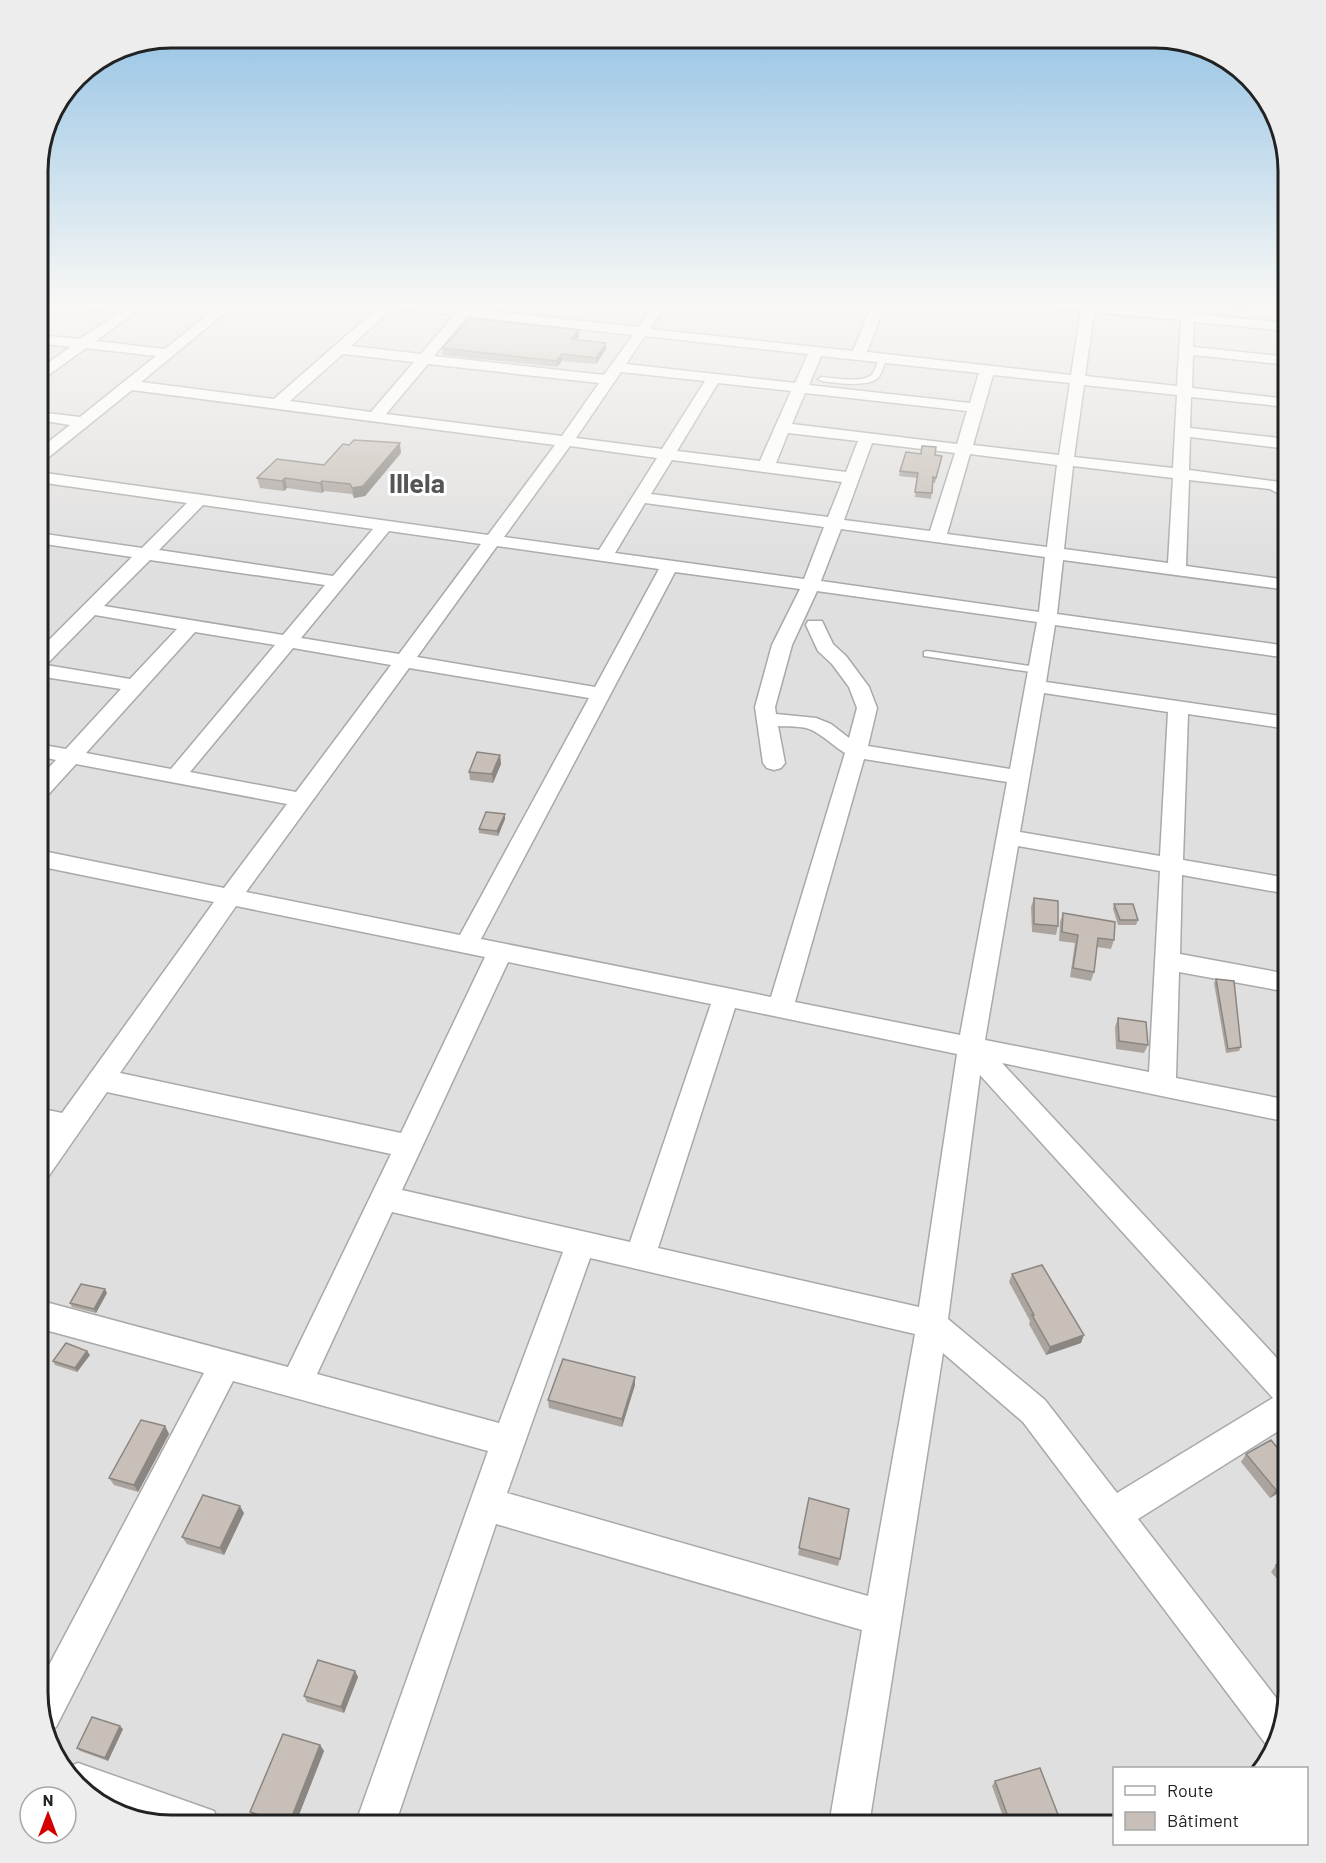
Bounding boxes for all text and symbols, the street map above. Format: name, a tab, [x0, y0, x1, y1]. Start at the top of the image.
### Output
district label: Illela	[389, 466, 445, 498]
legend	[1113, 1767, 1308, 1845]
text: Route	[1167, 1779, 1213, 1801]
north arrow	[18, 1785, 78, 1845]
text: N	[43, 1790, 53, 1809]
text: Bâtiment	[1167, 1809, 1239, 1831]

